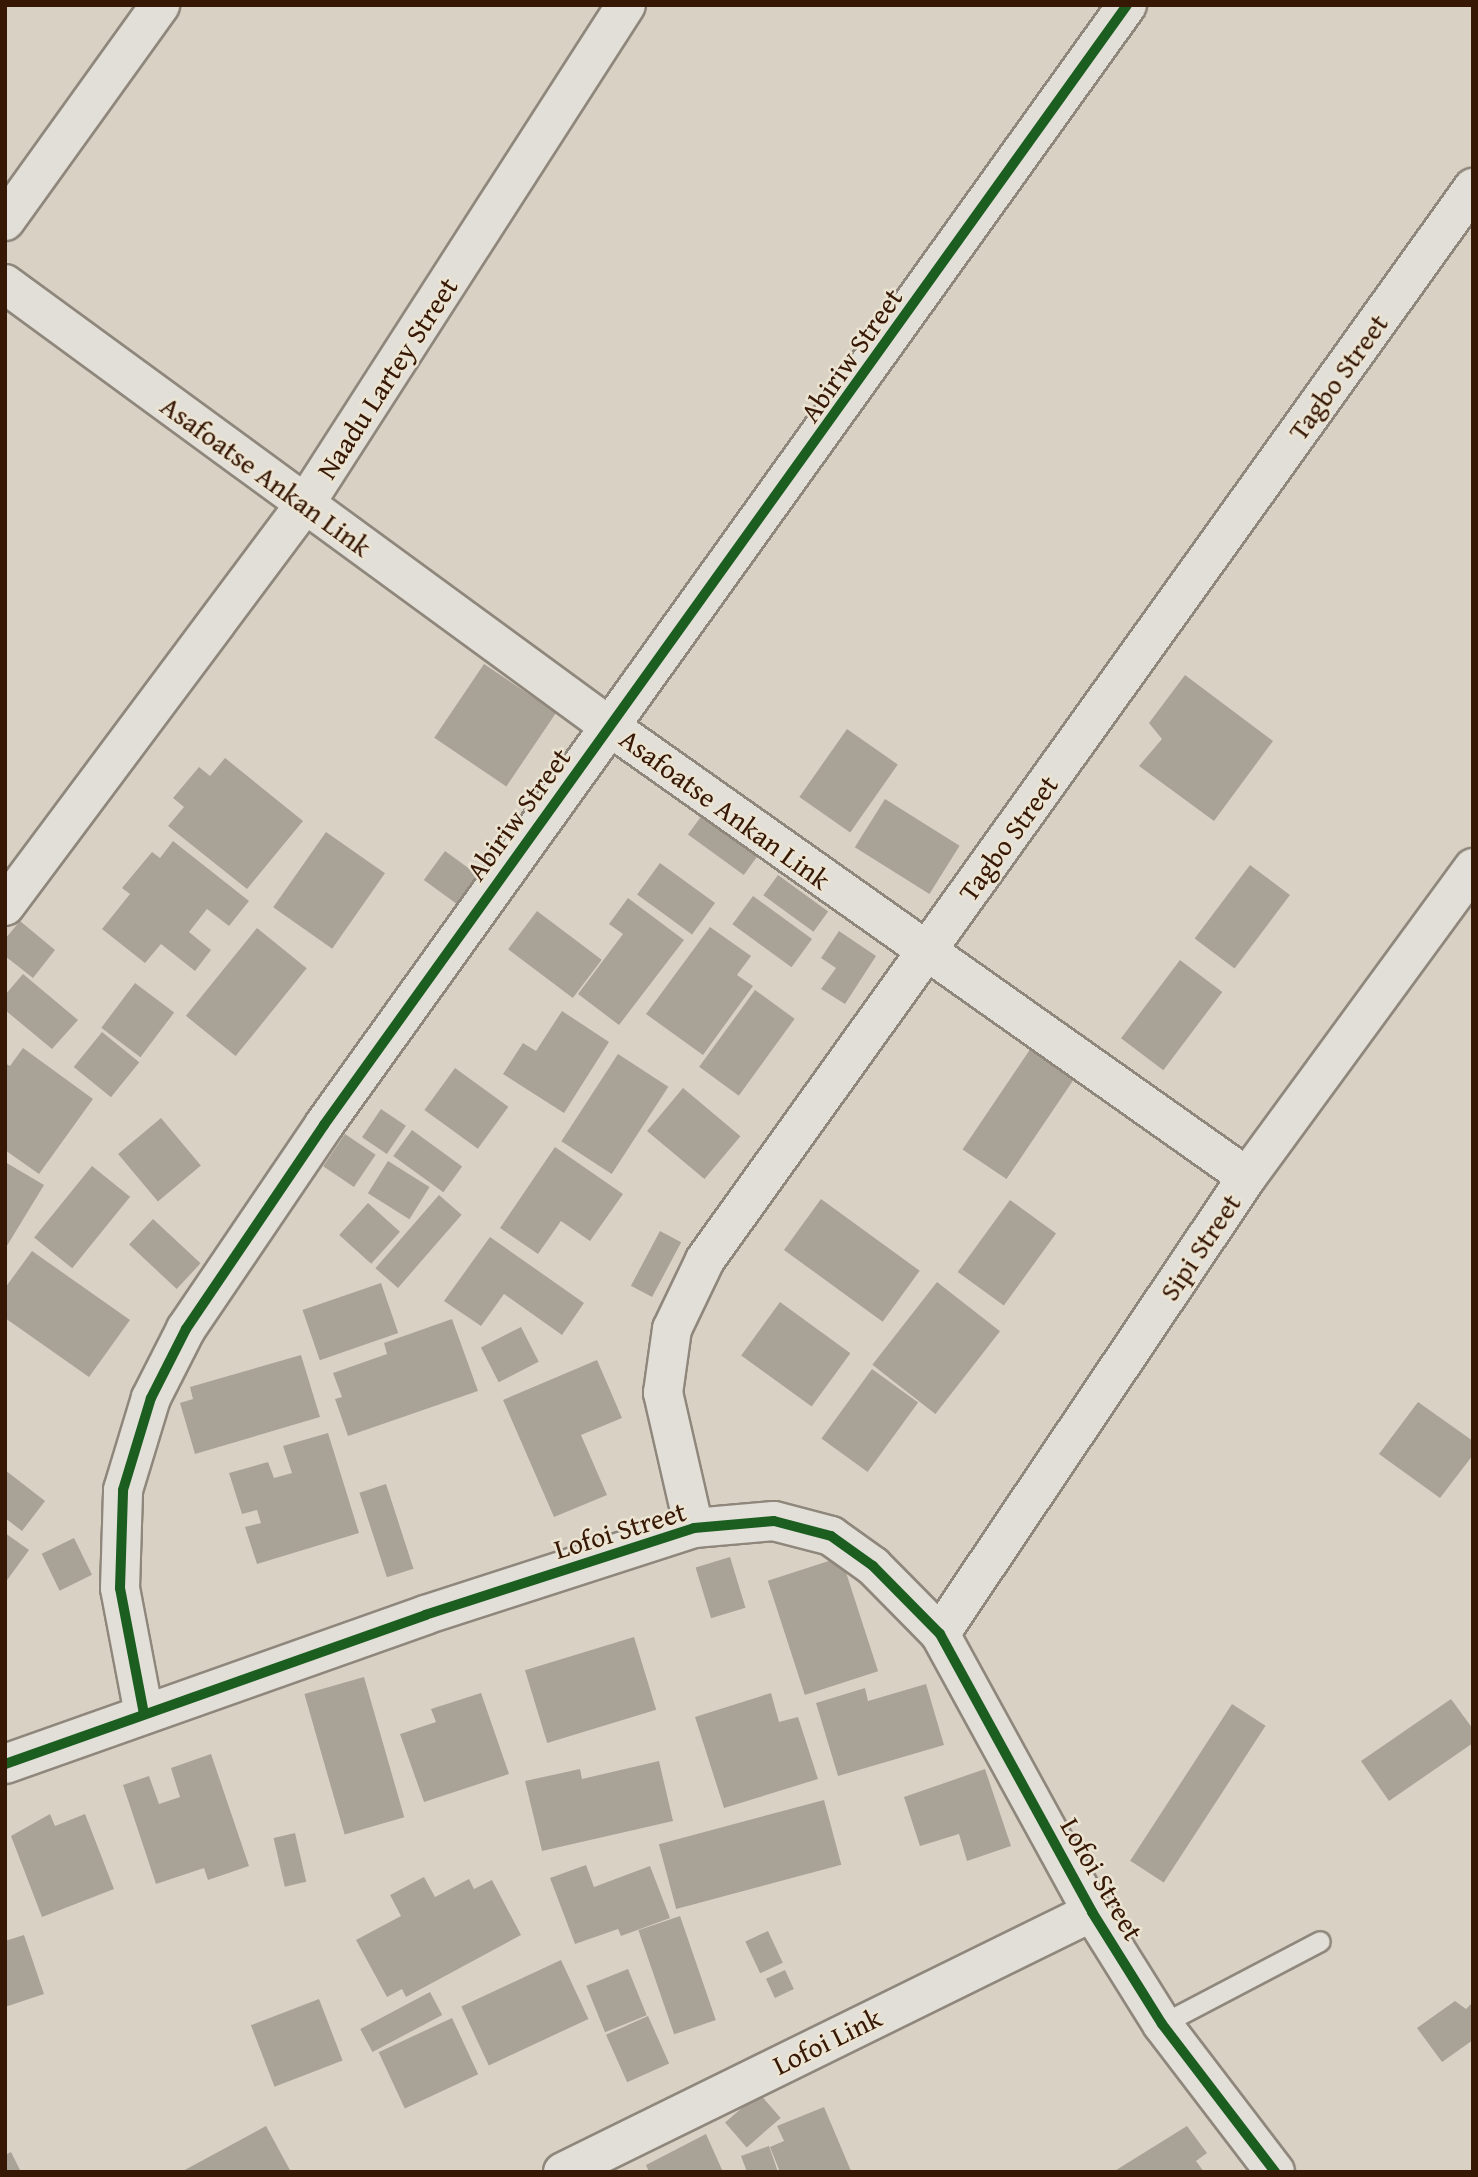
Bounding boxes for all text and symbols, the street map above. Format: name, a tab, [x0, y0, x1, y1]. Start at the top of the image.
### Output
street label: Naadu Lartey Street	[309, 271, 465, 485]
street label: Abiriw Street	[793, 282, 909, 428]
street label: Tagbo Street	[1281, 307, 1395, 447]
street label: Asafoatse Ankan Link	[154, 388, 378, 564]
street label: Asafoatse Ankan Link	[613, 721, 837, 897]
street label: Abiriw Street	[459, 741, 577, 887]
street label: Tagbo Street	[951, 768, 1065, 908]
street label: Sipi Street	[1152, 1187, 1248, 1307]
street label: Lofoi Street	[550, 1494, 690, 1566]
street label: Lofoi Street	[1053, 1812, 1151, 1946]
street label: Lofoi Link	[767, 2000, 887, 2082]

